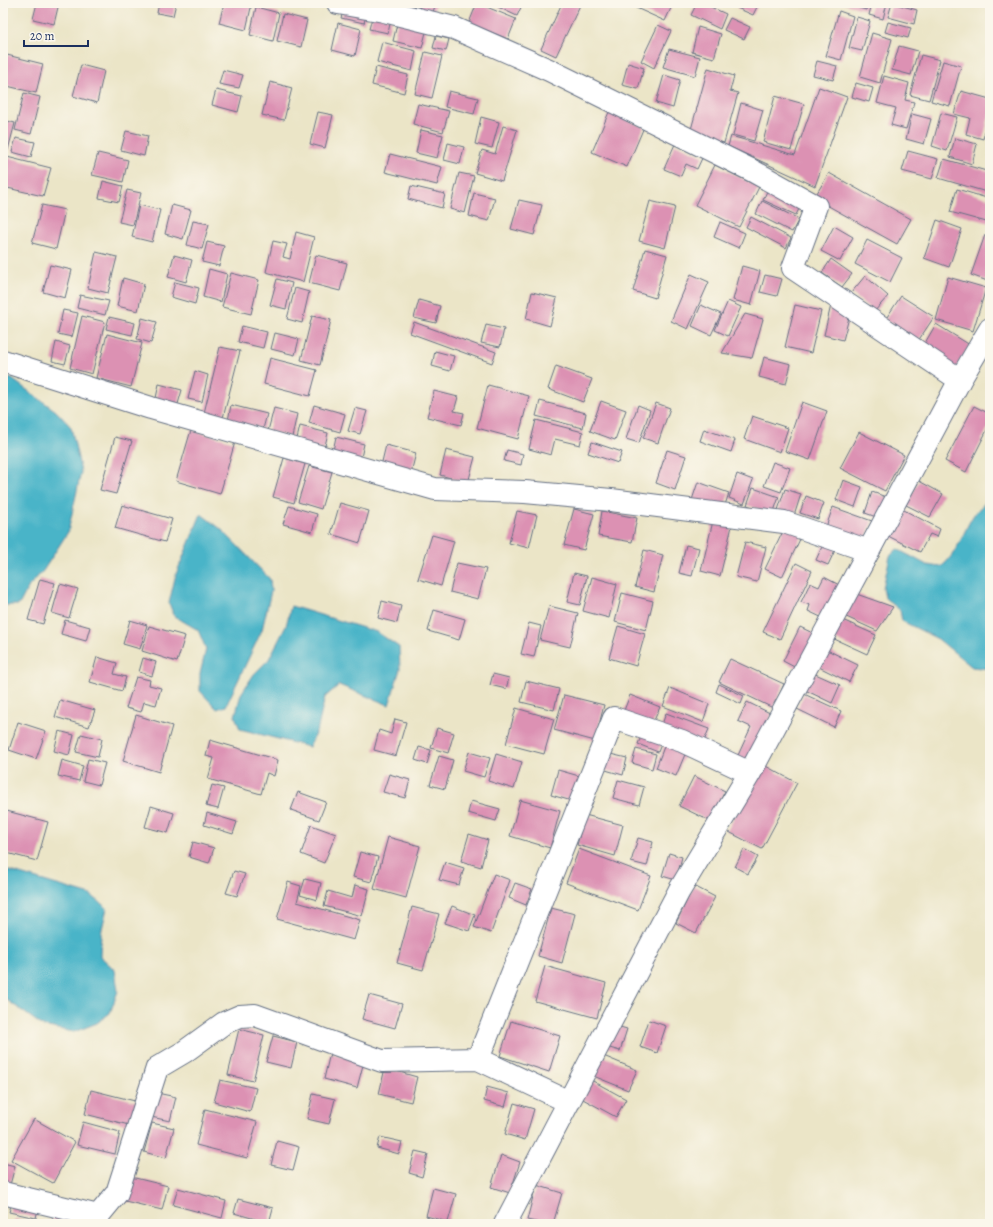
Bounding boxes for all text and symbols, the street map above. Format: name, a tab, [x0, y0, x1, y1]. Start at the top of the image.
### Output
scale bar	[24, 22, 88, 48]
text: 20 m	[30, 28, 54, 44]

